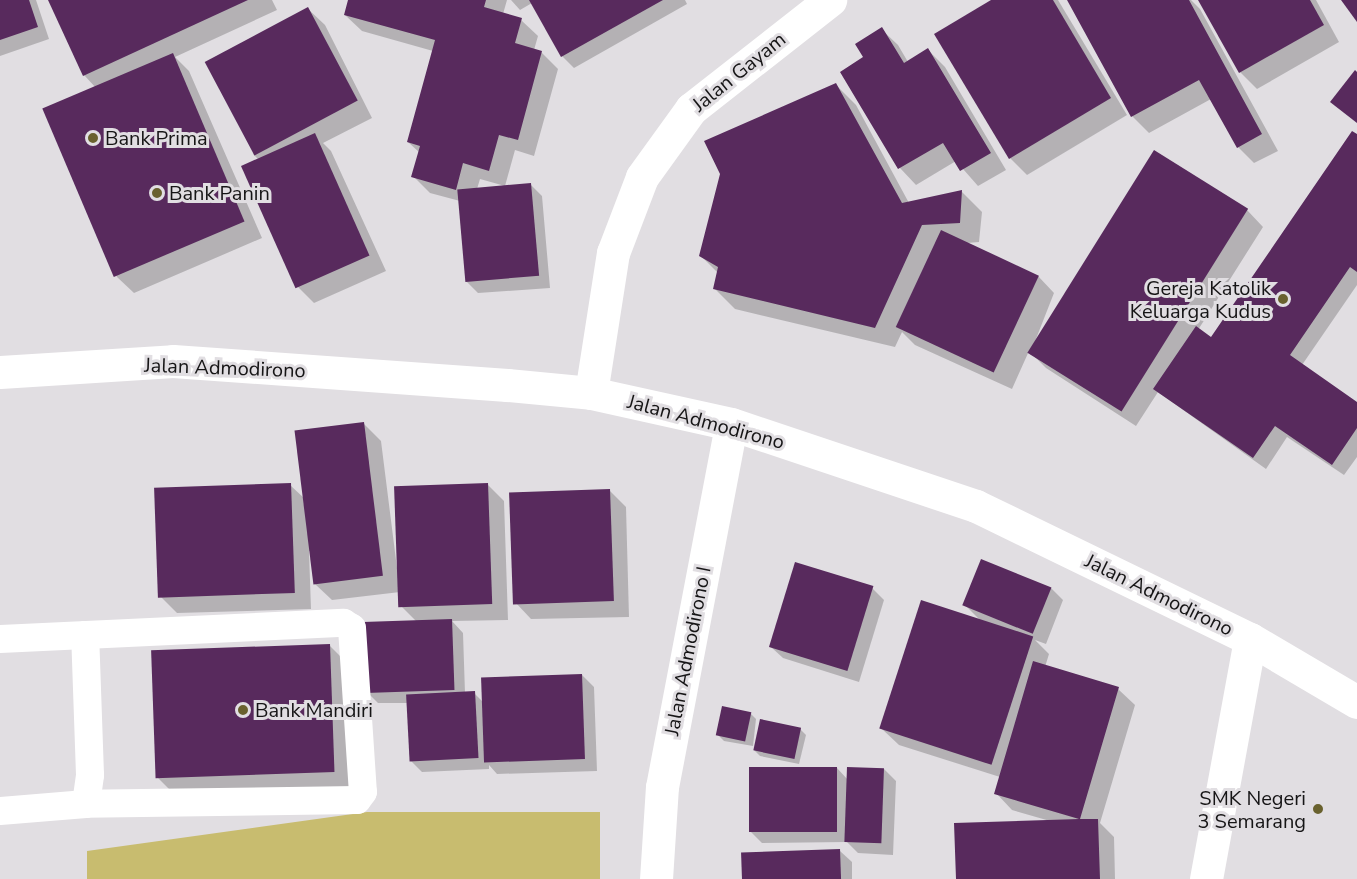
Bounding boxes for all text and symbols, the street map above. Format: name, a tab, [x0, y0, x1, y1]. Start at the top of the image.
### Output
street label: Jalan Gayam	[688, 27, 790, 117]
place label: Bank Prima	[105, 126, 208, 150]
marker: Bank Prima	[86, 131, 100, 145]
place label: Bank Panin	[169, 181, 270, 205]
marker: Bank Panin	[150, 186, 164, 200]
place label: Gereja Katolik Keluarga Kudus	[1130, 276, 1271, 323]
marker: Gereja Katolik Keluarga Kudus	[1276, 292, 1290, 306]
street label: Jalan Admodirono	[144, 353, 306, 383]
street label: Jalan Admodirono	[625, 390, 787, 454]
street label: Jalan Admodirono	[1081, 549, 1237, 641]
street label: Jalan Admodirono I	[660, 564, 716, 738]
place label: Bank Mandiri	[255, 698, 373, 722]
marker: Bank Mandiri	[236, 703, 250, 717]
place label: SMK Negeri 3 Semarang	[1197, 786, 1306, 833]
marker: SMK Negeri 3 Semarang	[1311, 802, 1325, 816]

